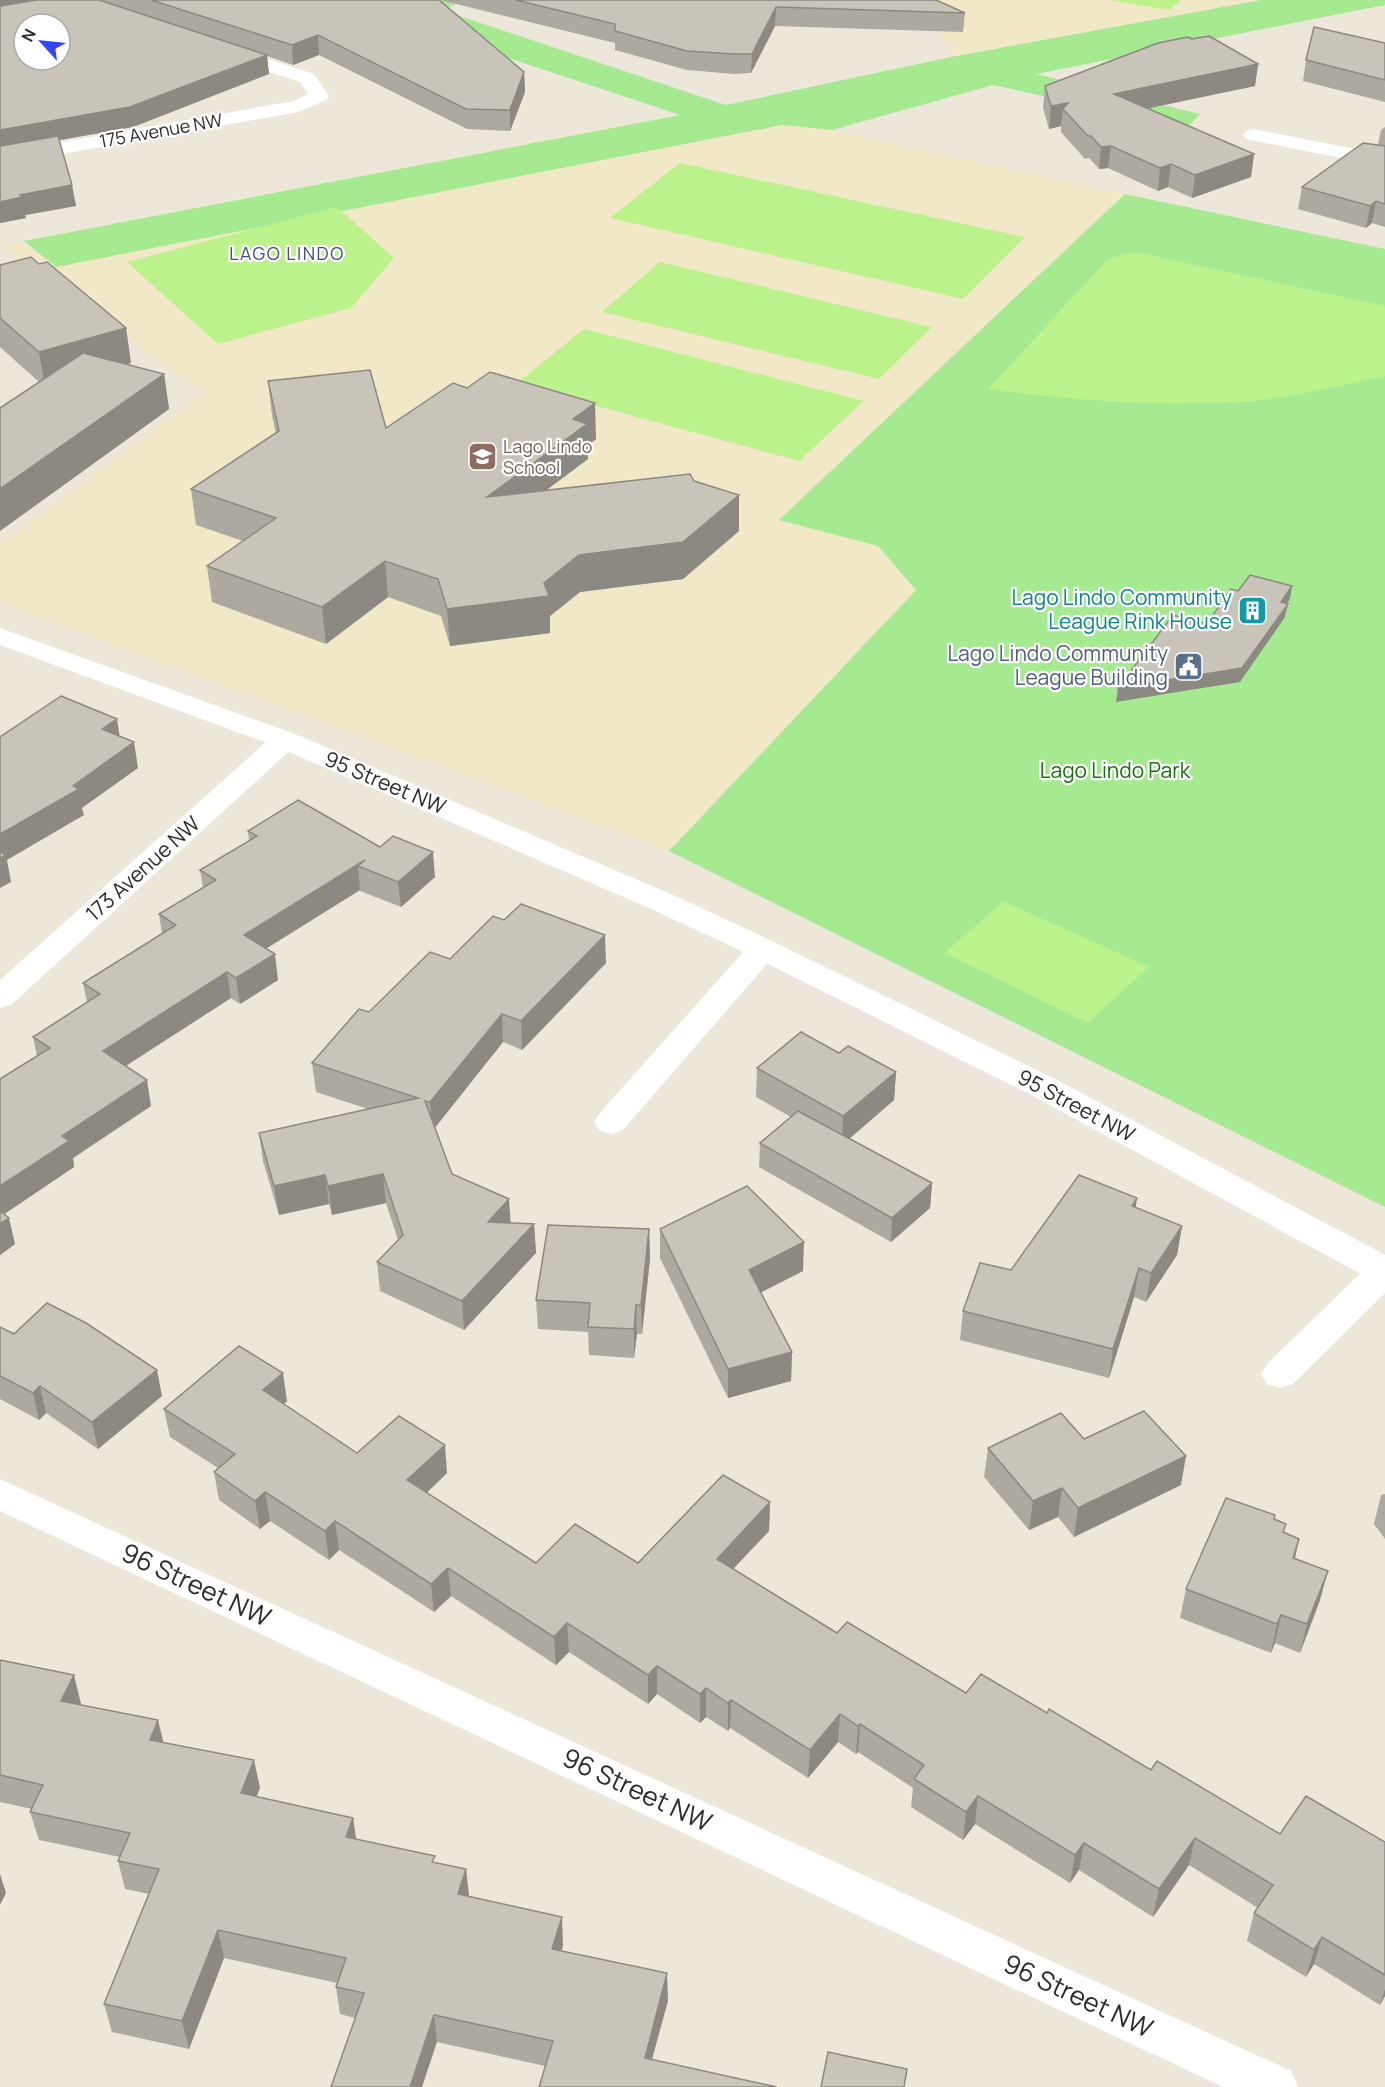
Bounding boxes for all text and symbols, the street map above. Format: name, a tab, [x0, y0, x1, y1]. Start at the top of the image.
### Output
north arrow	[12, 12, 72, 72]
text: N	[16, 25, 41, 45]
street label: 175 Avenue NW	[97, 107, 224, 153]
district label: LAGO LINDO	[229, 241, 345, 265]
place label: Lago Lindo School	[503, 434, 592, 479]
school or university icon: Lago Lindo School	[466, 441, 498, 473]
place label: Lago Lindo Community League Rink House	[1011, 583, 1232, 635]
building icon: Lago Lindo Community League Rink House	[1237, 594, 1269, 626]
place label: Lago Lindo Community League Building	[947, 639, 1168, 691]
public building icon: Lago Lindo Community League Building	[1173, 650, 1205, 682]
street label: 95 Street NW	[320, 744, 451, 820]
park label: Lago Lindo Park	[1040, 756, 1191, 784]
street label: 173 Avenue NW	[79, 809, 206, 927]
street label: 95 Street NW	[1013, 1062, 1140, 1148]
street label: 96 Street NW	[116, 1534, 277, 1634]
street label: 96 Street NW	[557, 1739, 718, 1839]
street label: 96 Street NW	[998, 1945, 1159, 2045]

